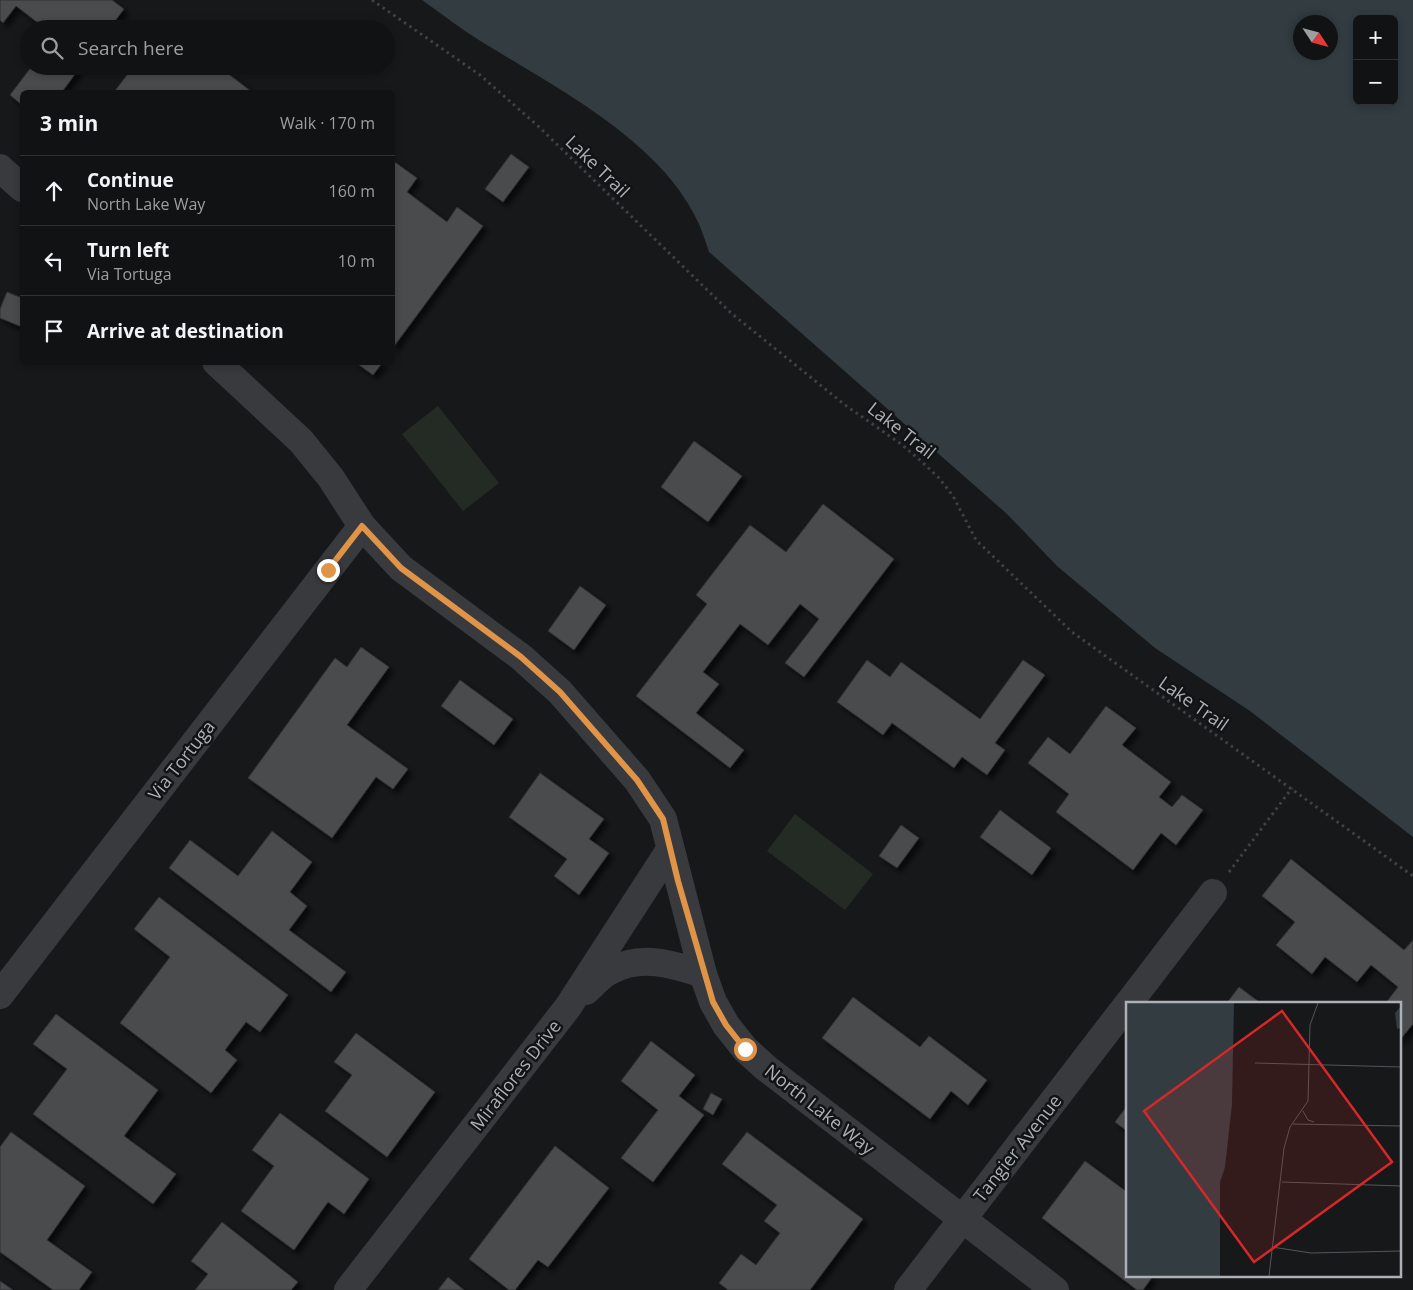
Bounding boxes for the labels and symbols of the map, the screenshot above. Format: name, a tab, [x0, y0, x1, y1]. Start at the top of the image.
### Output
north arrow	[1293, 15, 1338, 60]
street label: Lake Trail	[561, 130, 635, 202]
street label: Lake Trail	[863, 396, 941, 464]
route end	[317, 559, 340, 582]
street label: Lake Trail	[1154, 670, 1234, 736]
street label: Via Tortuga	[142, 715, 220, 805]
inset map	[1126, 1002, 1400, 1278]
street label: Miraflores Drive	[464, 1015, 566, 1135]
route start	[734, 1038, 757, 1061]
street label: North Lake Way	[760, 1059, 881, 1160]
street label: Tangier Avenue	[968, 1089, 1066, 1207]

